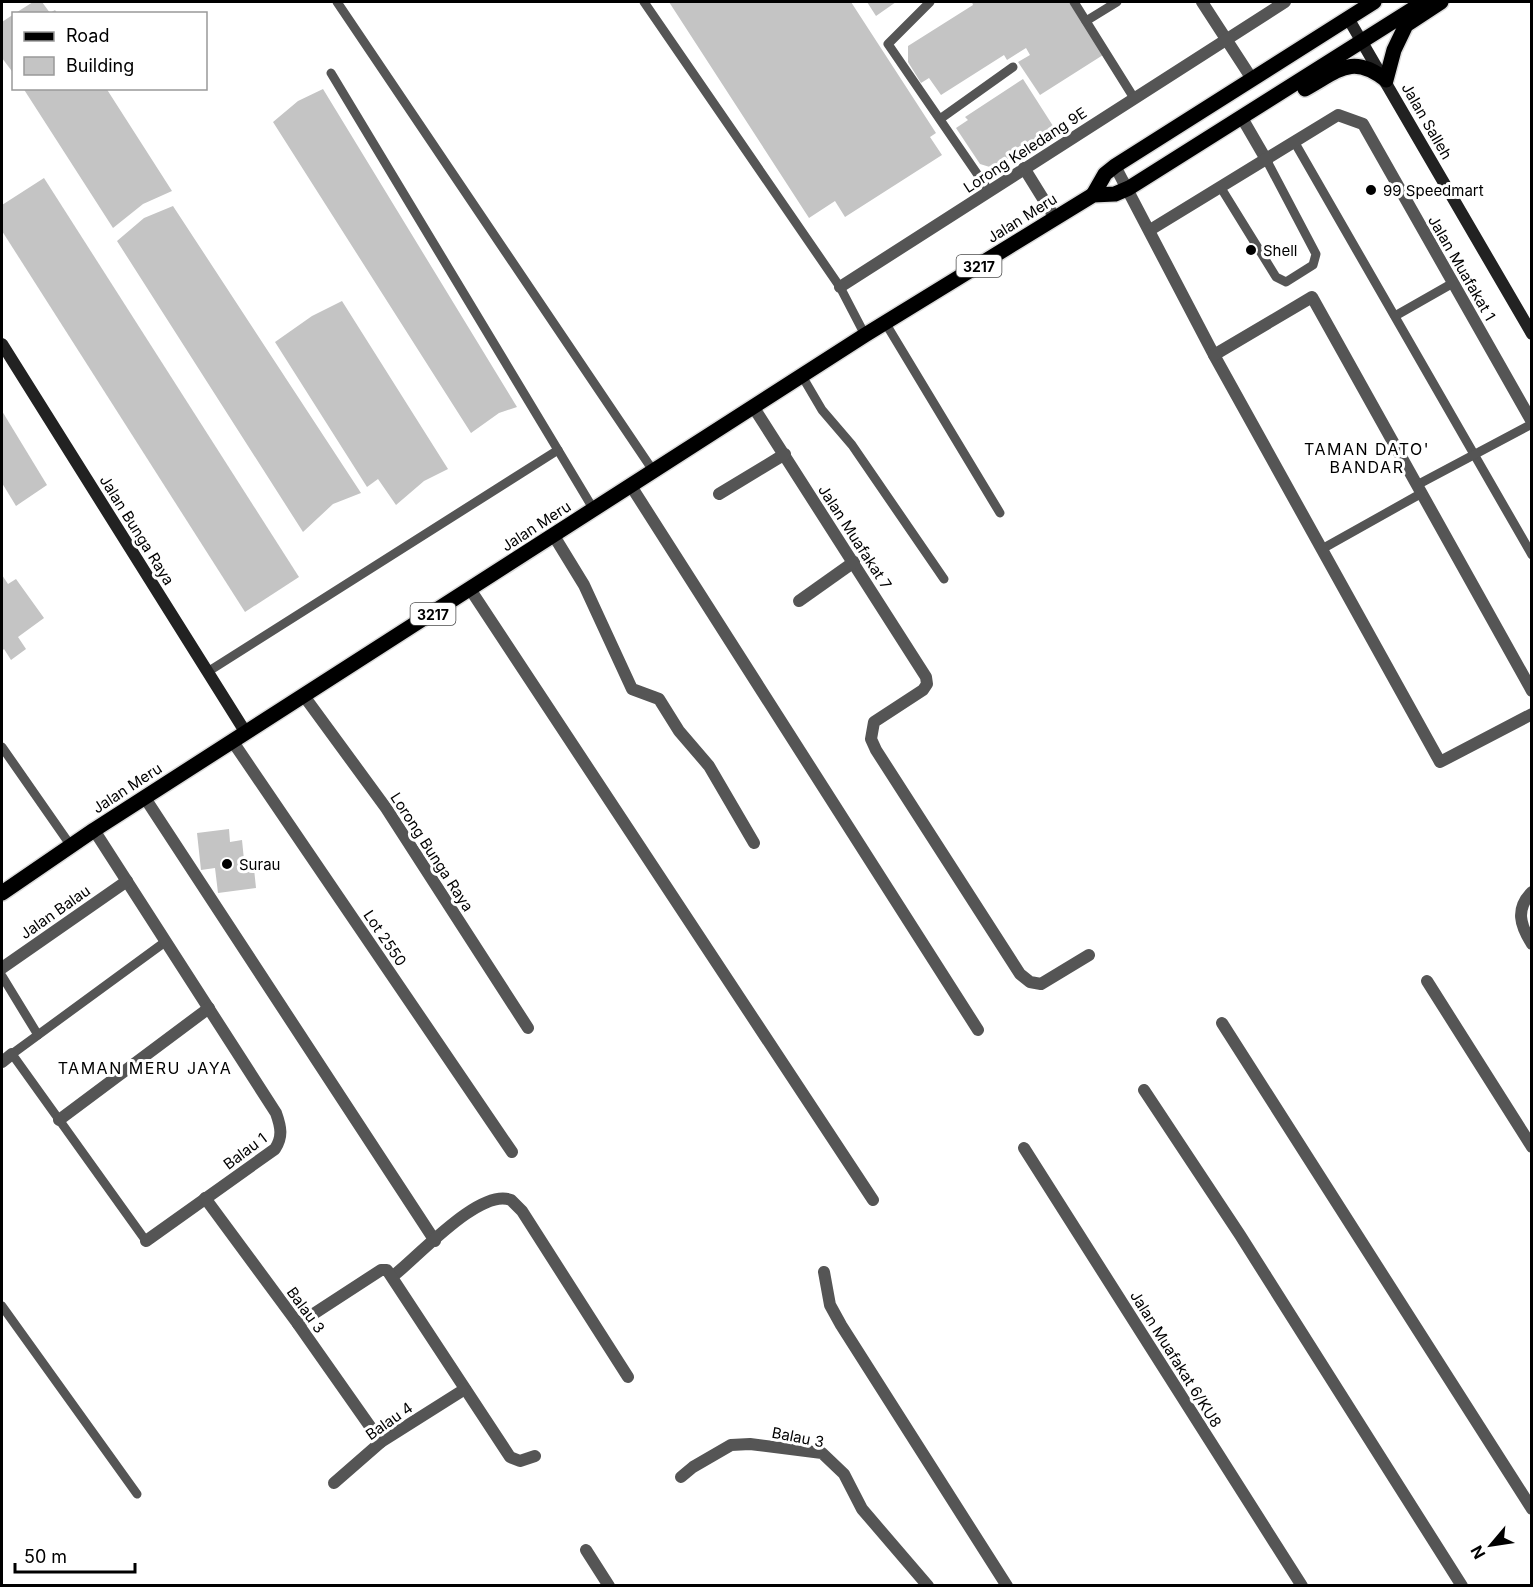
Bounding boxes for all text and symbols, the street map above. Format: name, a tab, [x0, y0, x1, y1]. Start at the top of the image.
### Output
legend	[12, 12, 207, 90]
text: Road	[66, 25, 109, 46]
text: Building	[66, 55, 134, 76]
street label: Jalan Salleh	[1398, 79, 1456, 163]
street label: Lorong Keledang 9E	[960, 103, 1090, 197]
place label: 99 Speedmart	[1383, 181, 1484, 200]
marker: 99 Speedmart	[1364, 183, 1378, 197]
street label: Jalan Meru	[983, 189, 1061, 247]
street label: Jalan Muafakat 1	[1424, 212, 1500, 324]
place label: Shell	[1263, 241, 1298, 260]
marker: Shell	[1244, 243, 1258, 257]
road number: 3217	[956, 255, 1002, 277]
district label: TAMAN DATO' BANDAR	[1304, 439, 1430, 477]
street label: Jalan Bunga Raya	[96, 472, 178, 588]
street label: Jalan Muafakat 7	[814, 481, 896, 593]
street label: Jalan Meru	[498, 497, 574, 555]
road number: 3217	[410, 603, 456, 625]
street label: Jalan Meru	[89, 759, 165, 817]
street label: Lorong Bunga Raya	[386, 789, 478, 915]
place label: Surau	[239, 855, 280, 874]
marker: Surau	[220, 857, 234, 871]
street label: Jalan Balau	[16, 881, 94, 943]
street label: Lot 2550	[359, 906, 411, 970]
district label: TAMAN MERU JAYA	[58, 1058, 232, 1078]
street label: Balau 1	[220, 1129, 270, 1173]
street label: Balau 3	[283, 1283, 329, 1337]
street label: Jalan Muafakat 6/KU8	[1126, 1287, 1226, 1431]
street label: Balau 4	[362, 1398, 416, 1444]
street label: Balau 3	[770, 1423, 826, 1451]
north arrow	[1461, 1515, 1521, 1575]
scale bar	[15, 1536, 135, 1574]
text: N	[1466, 1542, 1490, 1562]
text: 50 m	[24, 1546, 67, 1567]

